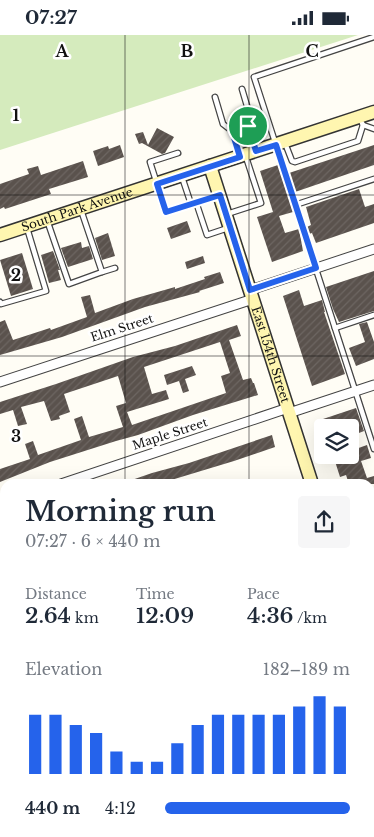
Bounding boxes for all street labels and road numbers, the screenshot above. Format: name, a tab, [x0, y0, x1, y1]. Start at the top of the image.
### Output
street label: South Park Avenue	[19, 184, 135, 235]
street label: East 154th Street	[248, 304, 294, 405]
street label: Elm Street	[89, 310, 156, 345]
street label: Maple Street	[130, 414, 210, 453]

